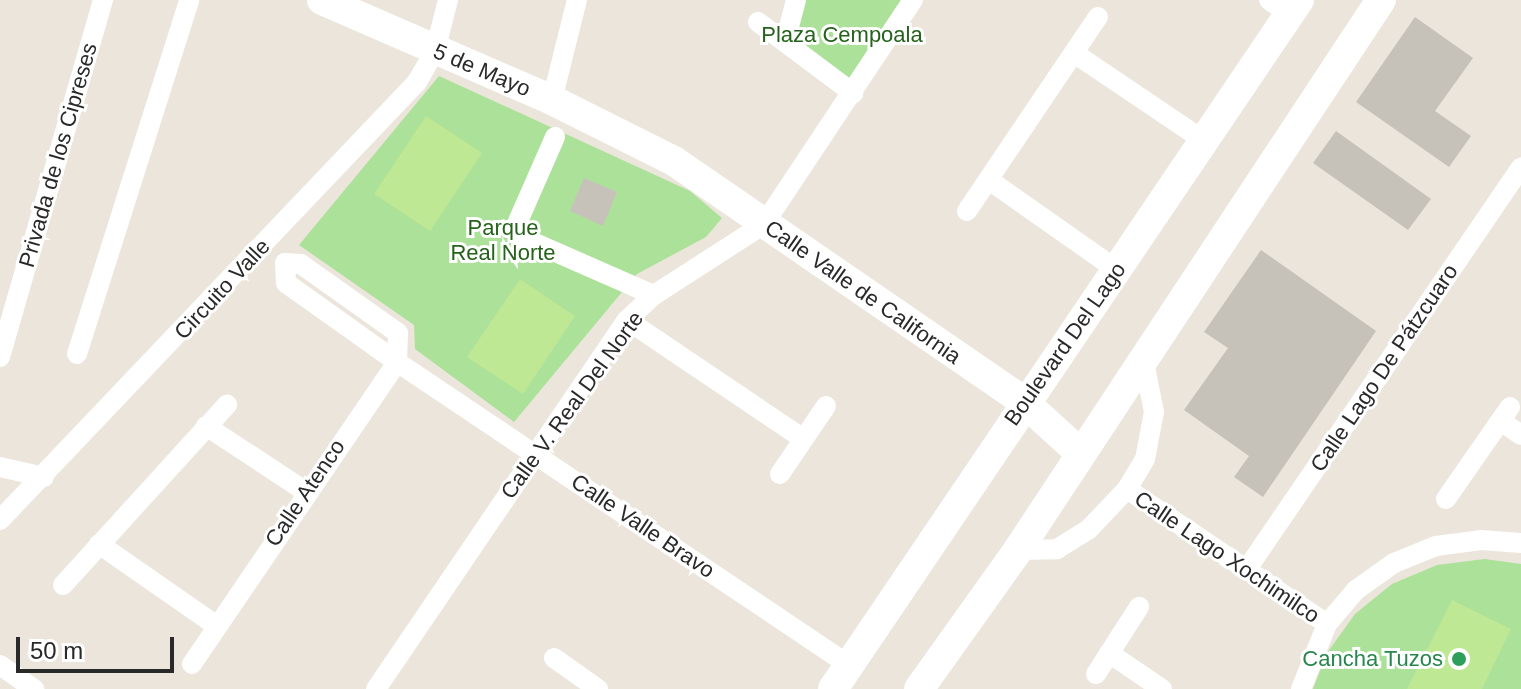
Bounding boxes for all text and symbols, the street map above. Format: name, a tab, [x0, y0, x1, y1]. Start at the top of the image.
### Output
park label: Plaza Cempoala	[761, 22, 923, 48]
street label: 5 de Mayo	[430, 38, 534, 102]
street label: Privada de los Cipreses	[13, 40, 103, 270]
park label: Parque Real Norte	[450, 214, 556, 266]
street label: Calle Valle de California	[760, 214, 966, 370]
street label: Circuito Valle	[169, 233, 275, 345]
street label: Boulevard Del Lago	[999, 257, 1131, 431]
street label: Calle Lago De Pátzcuaro	[1305, 259, 1463, 477]
street label: Calle V. Real Del Norte	[495, 306, 649, 504]
street label: Calle Atenco	[259, 434, 351, 552]
street label: Calle Valle Bravo	[566, 468, 720, 584]
street label: Calle Lago Xochimilco	[1129, 485, 1325, 629]
scale bar	[20, 621, 178, 671]
text: 50 m	[30, 637, 83, 664]
place label: Cancha Tuzos	[1302, 646, 1443, 672]
marker: Cancha Tuzos	[1450, 650, 1468, 668]

